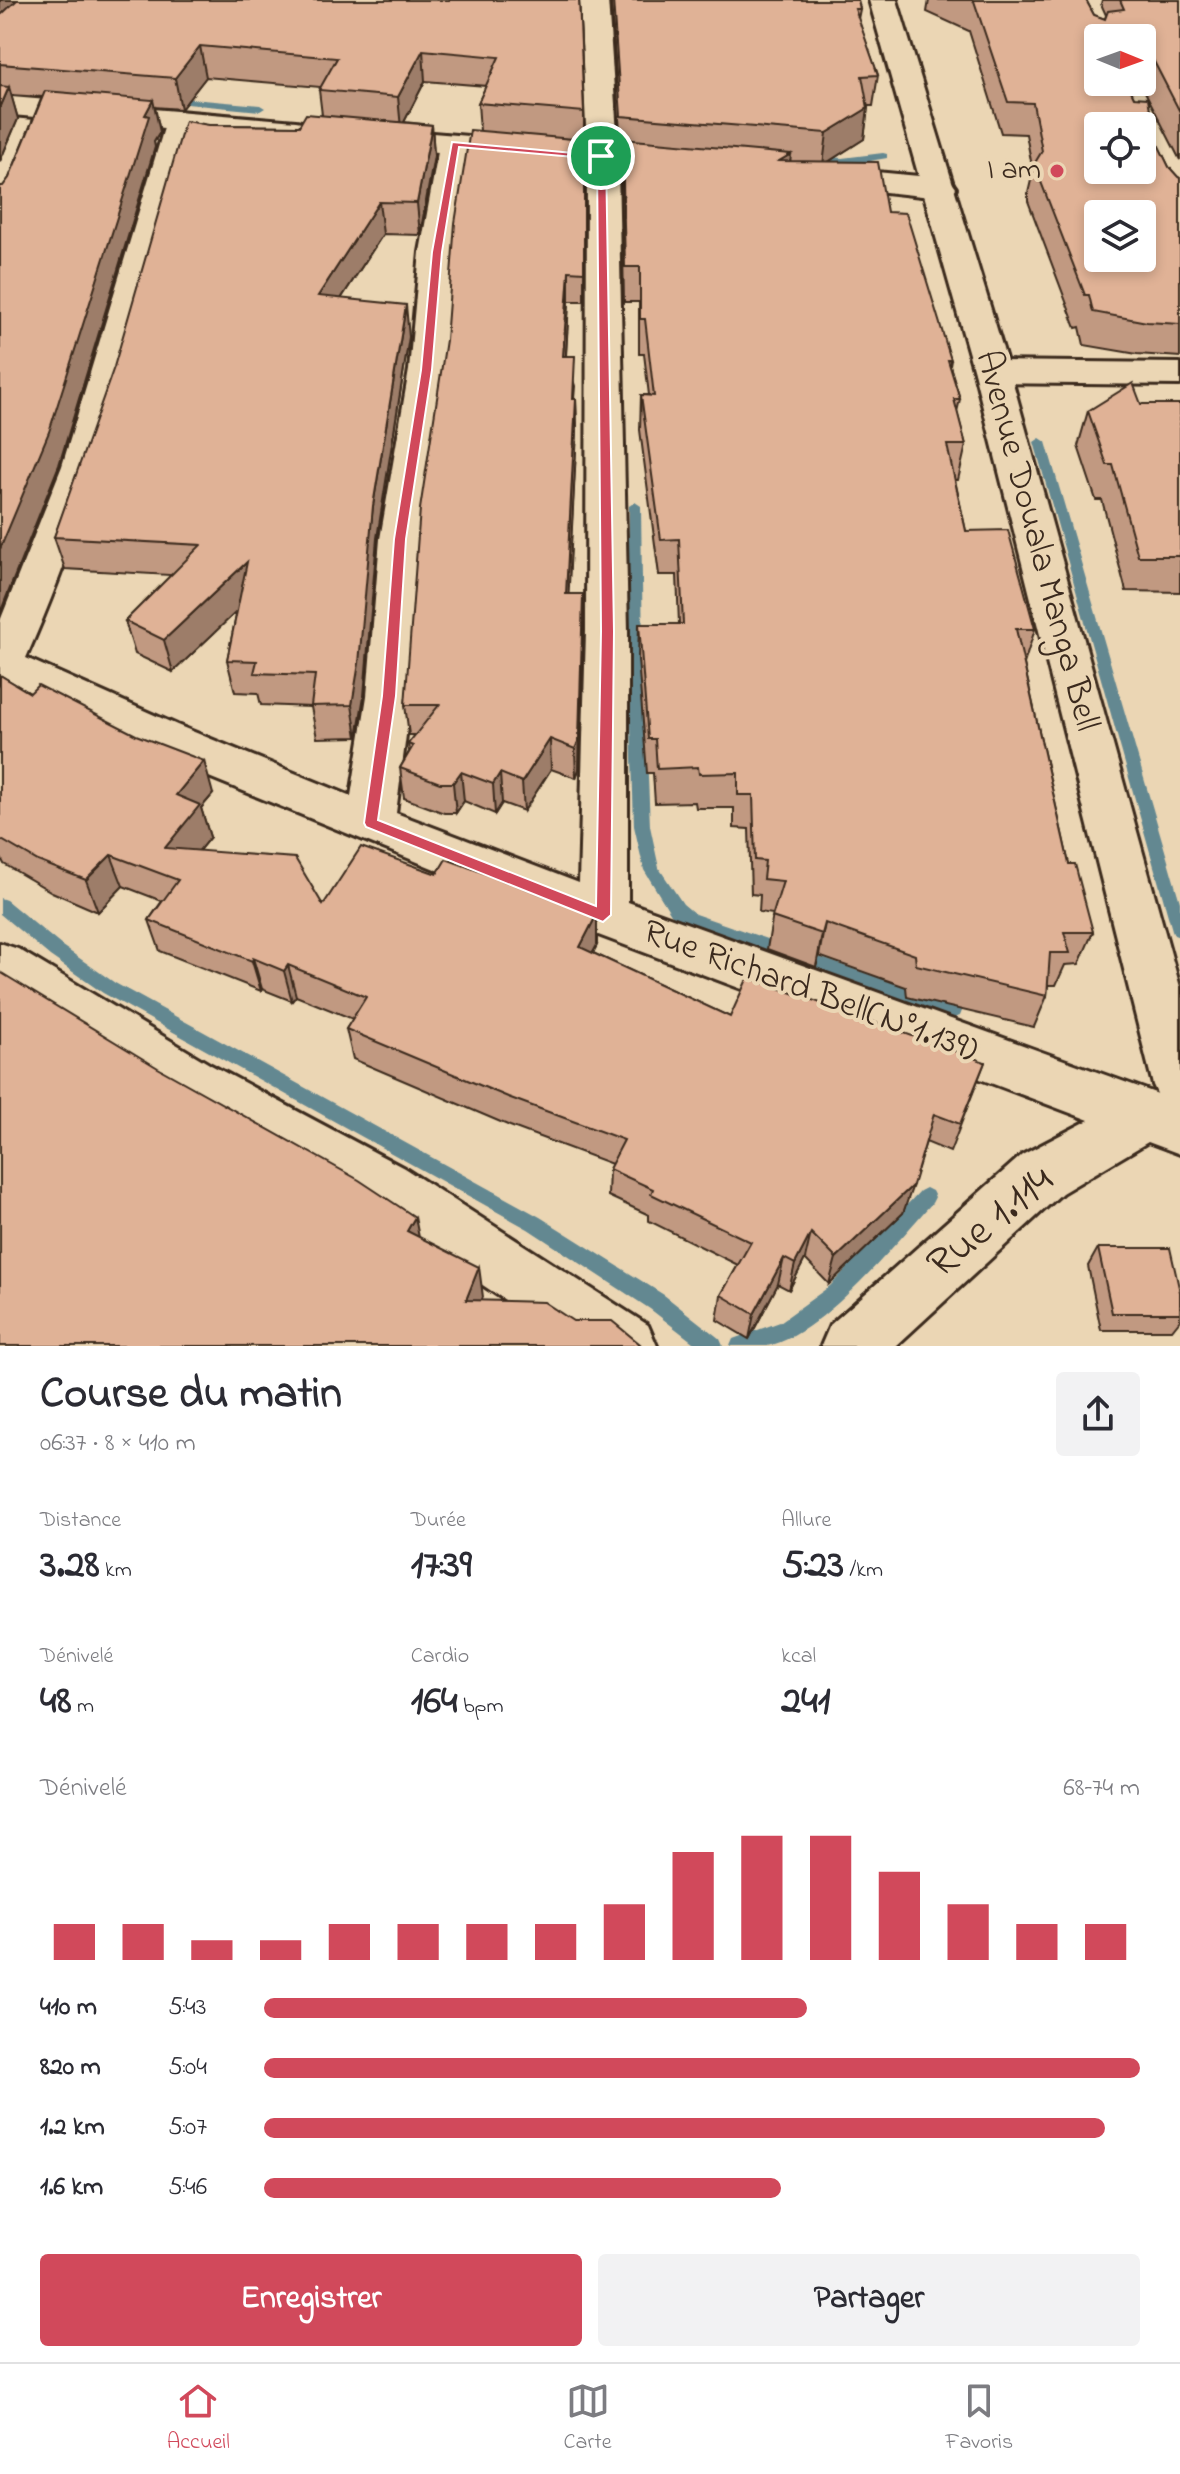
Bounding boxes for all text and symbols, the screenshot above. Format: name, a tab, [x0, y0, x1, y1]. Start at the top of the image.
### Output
north arrow	[1084, 24, 1156, 96]
map controls	[1084, 24, 1156, 272]
button: locate	[1084, 112, 1156, 184]
pin	[567, 122, 635, 190]
icon: arrive	[579, 134, 623, 178]
place label: I am	[987, 149, 1041, 193]
marker: I am	[1048, 162, 1066, 180]
button: layers	[1084, 200, 1156, 272]
street label: Avenue Douala Manga Bell	[960, 345, 1112, 737]
street label: Rue Richard Bell(N°1.139)	[635, 907, 985, 1077]
street label: Rue 1.114	[913, 1151, 1069, 1295]
text: Course du matin	[40, 1363, 342, 1427]
button: share	[1056, 1372, 1140, 1456]
text: 06:37 · 8 × 410 m	[40, 1425, 196, 1463]
text: Distance	[40, 1505, 121, 1537]
text: Durée	[411, 1505, 466, 1537]
text: Allure	[781, 1505, 831, 1537]
text: 3.28	[40, 1537, 100, 1596]
text: 17:39	[411, 1537, 472, 1596]
text: 5:23	[781, 1537, 844, 1596]
text: km	[100, 1555, 132, 1587]
text: /km	[844, 1555, 883, 1587]
text: Dénivelé	[40, 1641, 113, 1673]
text: Cardio	[411, 1641, 469, 1673]
text: kcal	[781, 1641, 816, 1673]
text: 48	[40, 1673, 71, 1732]
text: 164	[411, 1673, 457, 1732]
text: 241	[781, 1673, 830, 1732]
text: m	[71, 1691, 94, 1723]
text: bpm	[457, 1691, 504, 1723]
text: Dénivelé	[40, 1770, 127, 1808]
text: 68–74 m	[1063, 1770, 1140, 1808]
text: 410 m	[40, 1989, 97, 2027]
text: 5:43	[168, 1989, 207, 2027]
text: 820 m	[40, 2049, 101, 2087]
text: 5:04	[168, 2049, 207, 2087]
text: 1.2 km	[40, 2109, 105, 2147]
text: 5:07	[168, 2109, 207, 2147]
text: 1.6 km	[40, 2169, 103, 2207]
text: 5:46	[168, 2169, 207, 2207]
button: Enregistrer	[40, 2254, 582, 2346]
button: Partager	[598, 2254, 1140, 2346]
tab: Accueil	[167, 2379, 230, 2459]
tab: Carte	[564, 2379, 612, 2459]
tab: Favoris	[945, 2379, 1013, 2459]

